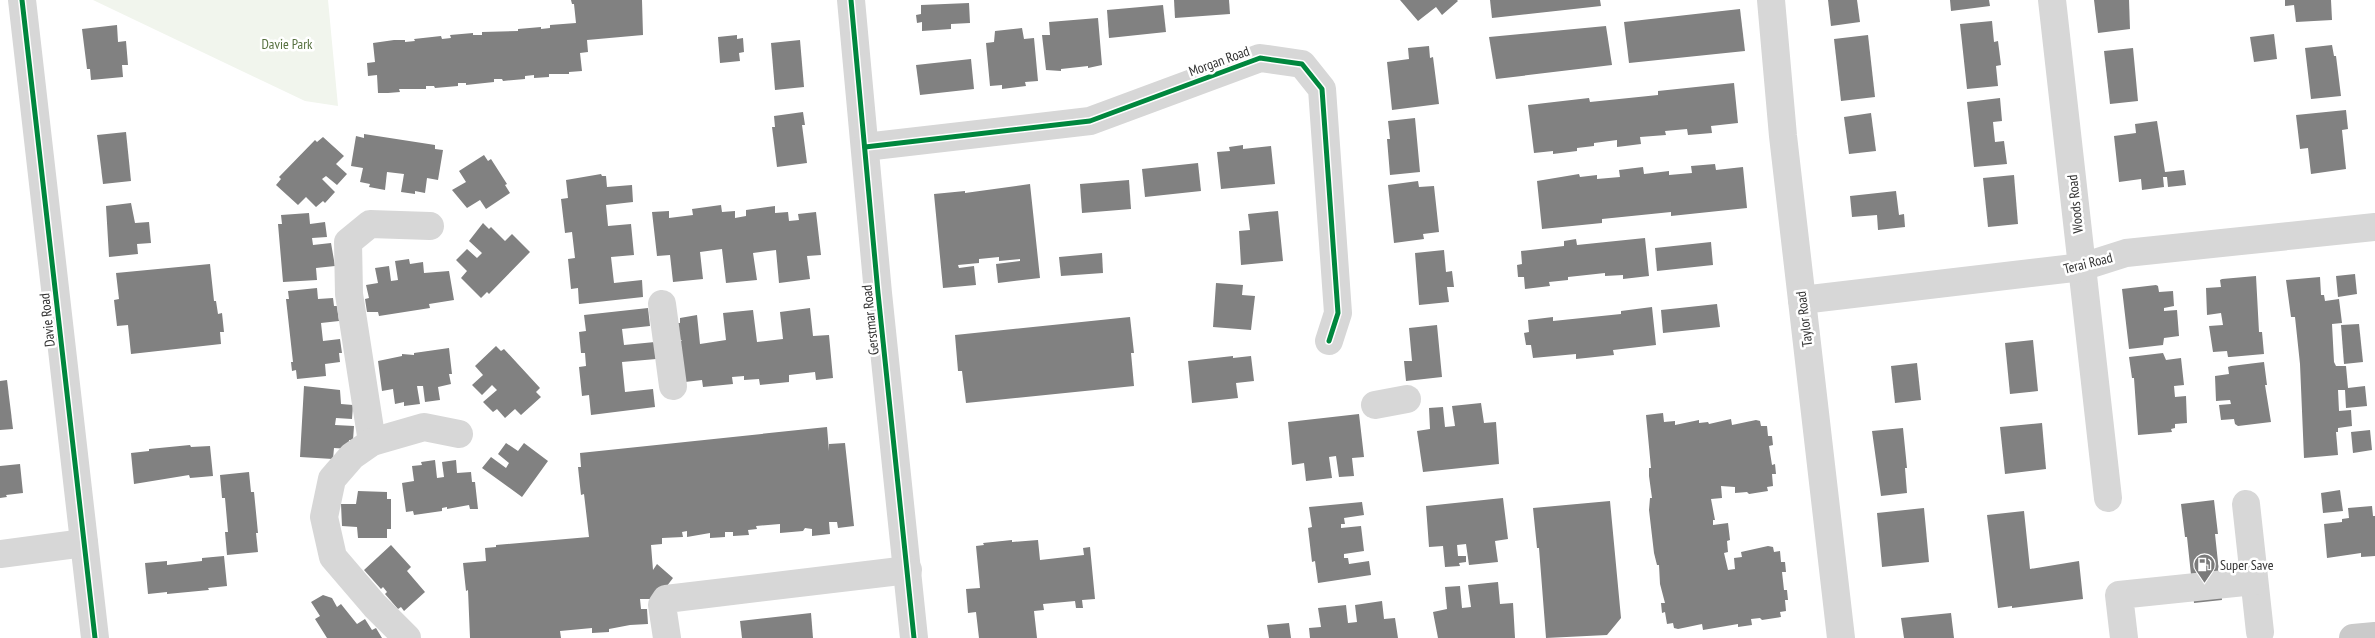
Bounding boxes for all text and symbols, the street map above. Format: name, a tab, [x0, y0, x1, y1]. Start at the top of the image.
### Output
park label: Davie Park	[262, 35, 313, 53]
street label: Morgan Road	[1186, 42, 1252, 80]
street label: Woods Road	[2063, 174, 2087, 234]
street label: Terai Road	[2062, 248, 2114, 278]
street label: Gerstmar Road	[857, 284, 883, 356]
street label: Taylor Road	[1792, 290, 1816, 348]
street label: Davie Road	[35, 292, 59, 348]
fuel station icon: Super Save	[2192, 553, 2216, 584]
place label: Super Save	[2220, 556, 2274, 574]

